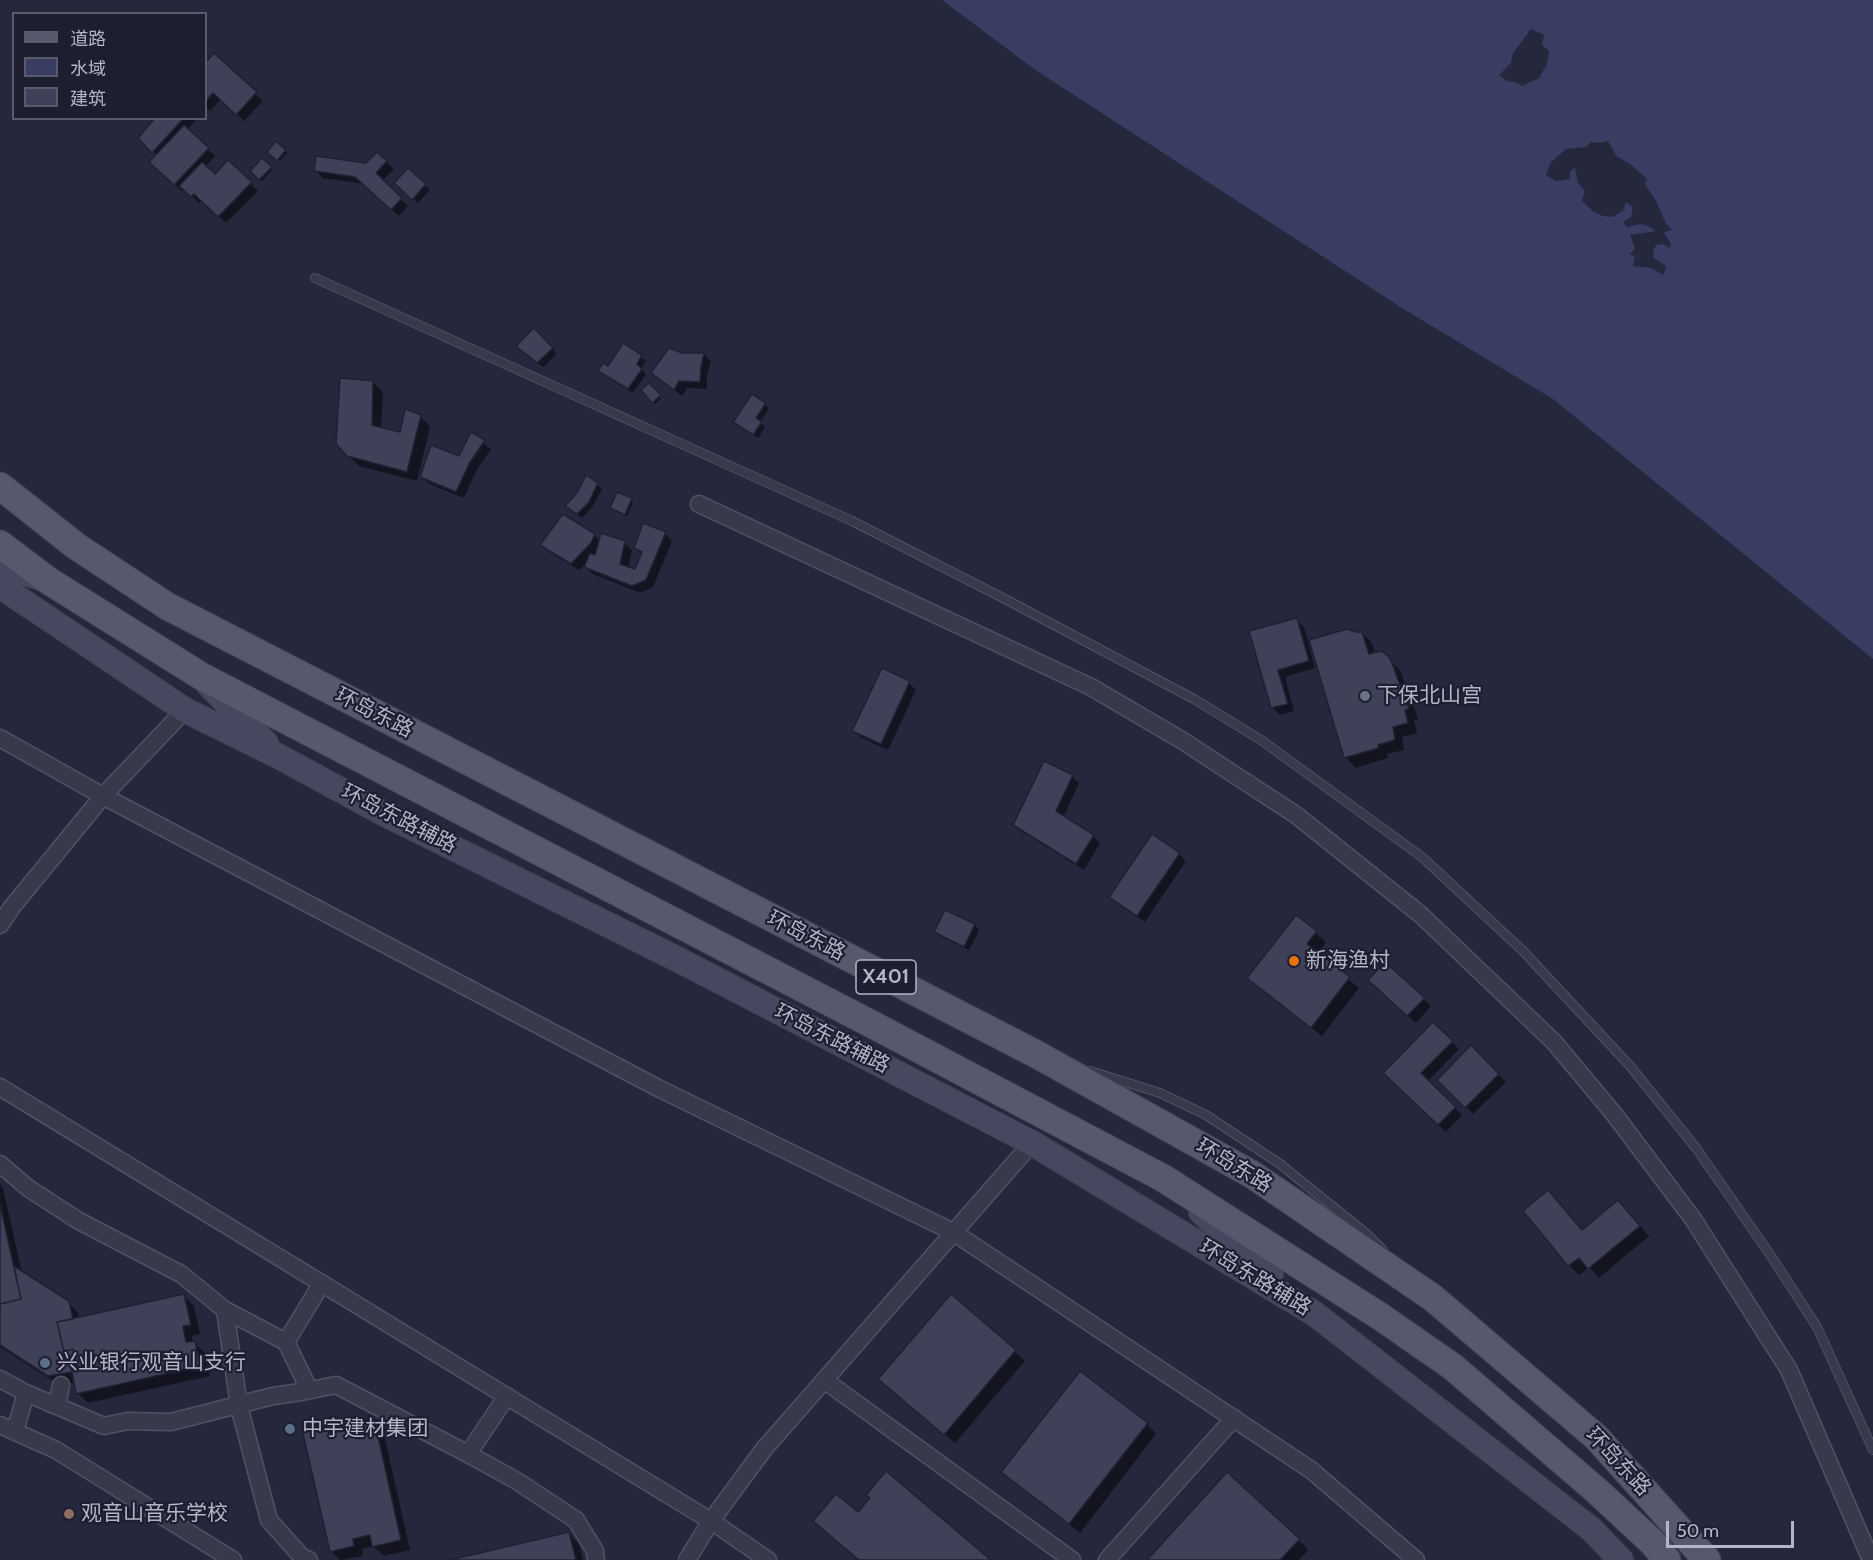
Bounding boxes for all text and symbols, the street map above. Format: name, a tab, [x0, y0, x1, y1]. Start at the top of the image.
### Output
legend	[12, 12, 207, 120]
text: 道路	[70, 28, 106, 50]
text: 水域	[70, 58, 106, 80]
text: 建筑	[70, 88, 106, 110]
street label: 环岛东路	[331, 683, 417, 743]
place label: 下保北山宫	[1377, 683, 1482, 709]
marker: 下保北山宫	[1358, 689, 1372, 703]
street label: 环岛东路辅路	[337, 779, 461, 859]
street label: 环岛东路	[763, 906, 849, 966]
place label: 新海渔村	[1306, 948, 1390, 974]
marker: 新海渔村	[1287, 954, 1301, 968]
road number: X401	[856, 960, 916, 994]
street label: 环岛东路辅路	[770, 999, 894, 1079]
street label: 环岛东路	[1192, 1134, 1276, 1198]
street label: 环岛东路辅路	[1195, 1235, 1315, 1321]
place label: 兴业银行观音山支行	[57, 1350, 246, 1376]
marker: 兴业银行观音山支行	[38, 1356, 52, 1370]
place label: 中宇建材集团	[302, 1416, 428, 1442]
marker: 中宇建材集团	[283, 1422, 297, 1436]
street label: 环岛东路	[1580, 1423, 1656, 1501]
place label: 观音山音乐学校	[81, 1501, 228, 1527]
marker: 观音山音乐学校	[62, 1507, 76, 1521]
scale bar	[1669, 1509, 1796, 1547]
text: 50 m	[1677, 1520, 1719, 1542]

